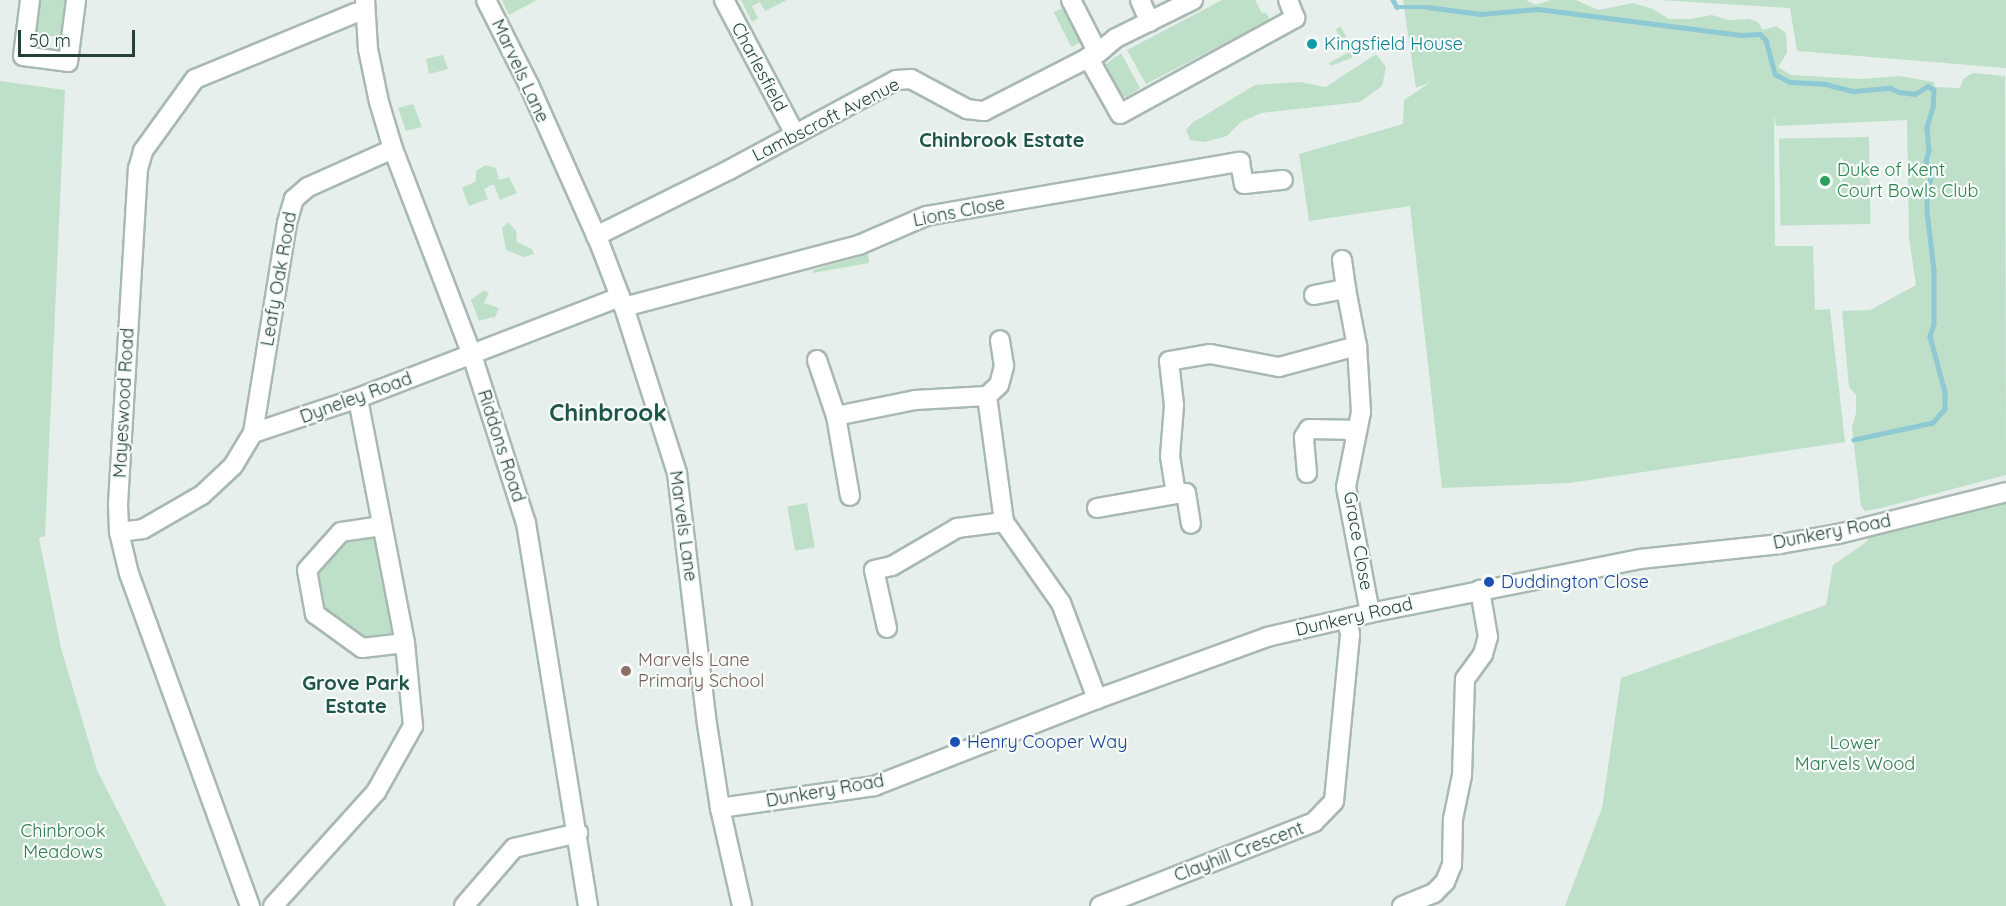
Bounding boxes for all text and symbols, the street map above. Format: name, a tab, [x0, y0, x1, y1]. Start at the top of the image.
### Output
street label: Marvels Lane	[487, 16, 553, 126]
scale bar	[21, 18, 138, 56]
street label: Charlesfield	[727, 19, 791, 115]
text: 50 m	[29, 29, 71, 52]
place label: Kingsfield House	[1324, 33, 1463, 55]
marker: Kingsfield House	[1305, 37, 1319, 51]
street label: Lambscroft Avenue	[749, 74, 903, 166]
district label: Chinbrook Estate	[919, 127, 1085, 151]
place label: Duke of Kent Court Bowls Club	[1837, 160, 1978, 202]
marker: Duke of Kent Court Bowls Club	[1818, 174, 1832, 188]
street label: Lions Close	[911, 193, 1007, 231]
street label: Leafy Oak Road	[257, 210, 301, 348]
street label: Mayeswood Road	[109, 327, 139, 479]
street label: Dyneley Road	[297, 368, 415, 428]
street label: Riddons Road	[473, 387, 529, 505]
district label: Chinbrook	[549, 399, 667, 427]
street label: Marvels Lane	[665, 469, 701, 583]
street label: Grace Close	[1339, 490, 1377, 592]
street label: Dunkery Road	[1771, 510, 1893, 554]
place label: Duddington Close	[1501, 571, 1649, 593]
marker: Duddington Close	[1482, 575, 1496, 589]
street label: Dunkery Road	[1293, 593, 1415, 641]
place label: Marvels Lane Primary School	[638, 650, 764, 692]
marker: Marvels Lane Primary School	[619, 664, 633, 678]
district label: Grove Park Estate	[302, 671, 410, 718]
place label: Henry Cooper Way	[967, 731, 1127, 753]
park label: Lower Marvels Wood	[1795, 733, 1915, 776]
marker: Henry Cooper Way	[948, 735, 962, 749]
street label: Dunkery Road	[764, 770, 886, 812]
street label: Clayhill Crescent	[1171, 817, 1307, 887]
park label: Chinbrook Meadows	[20, 821, 106, 864]

